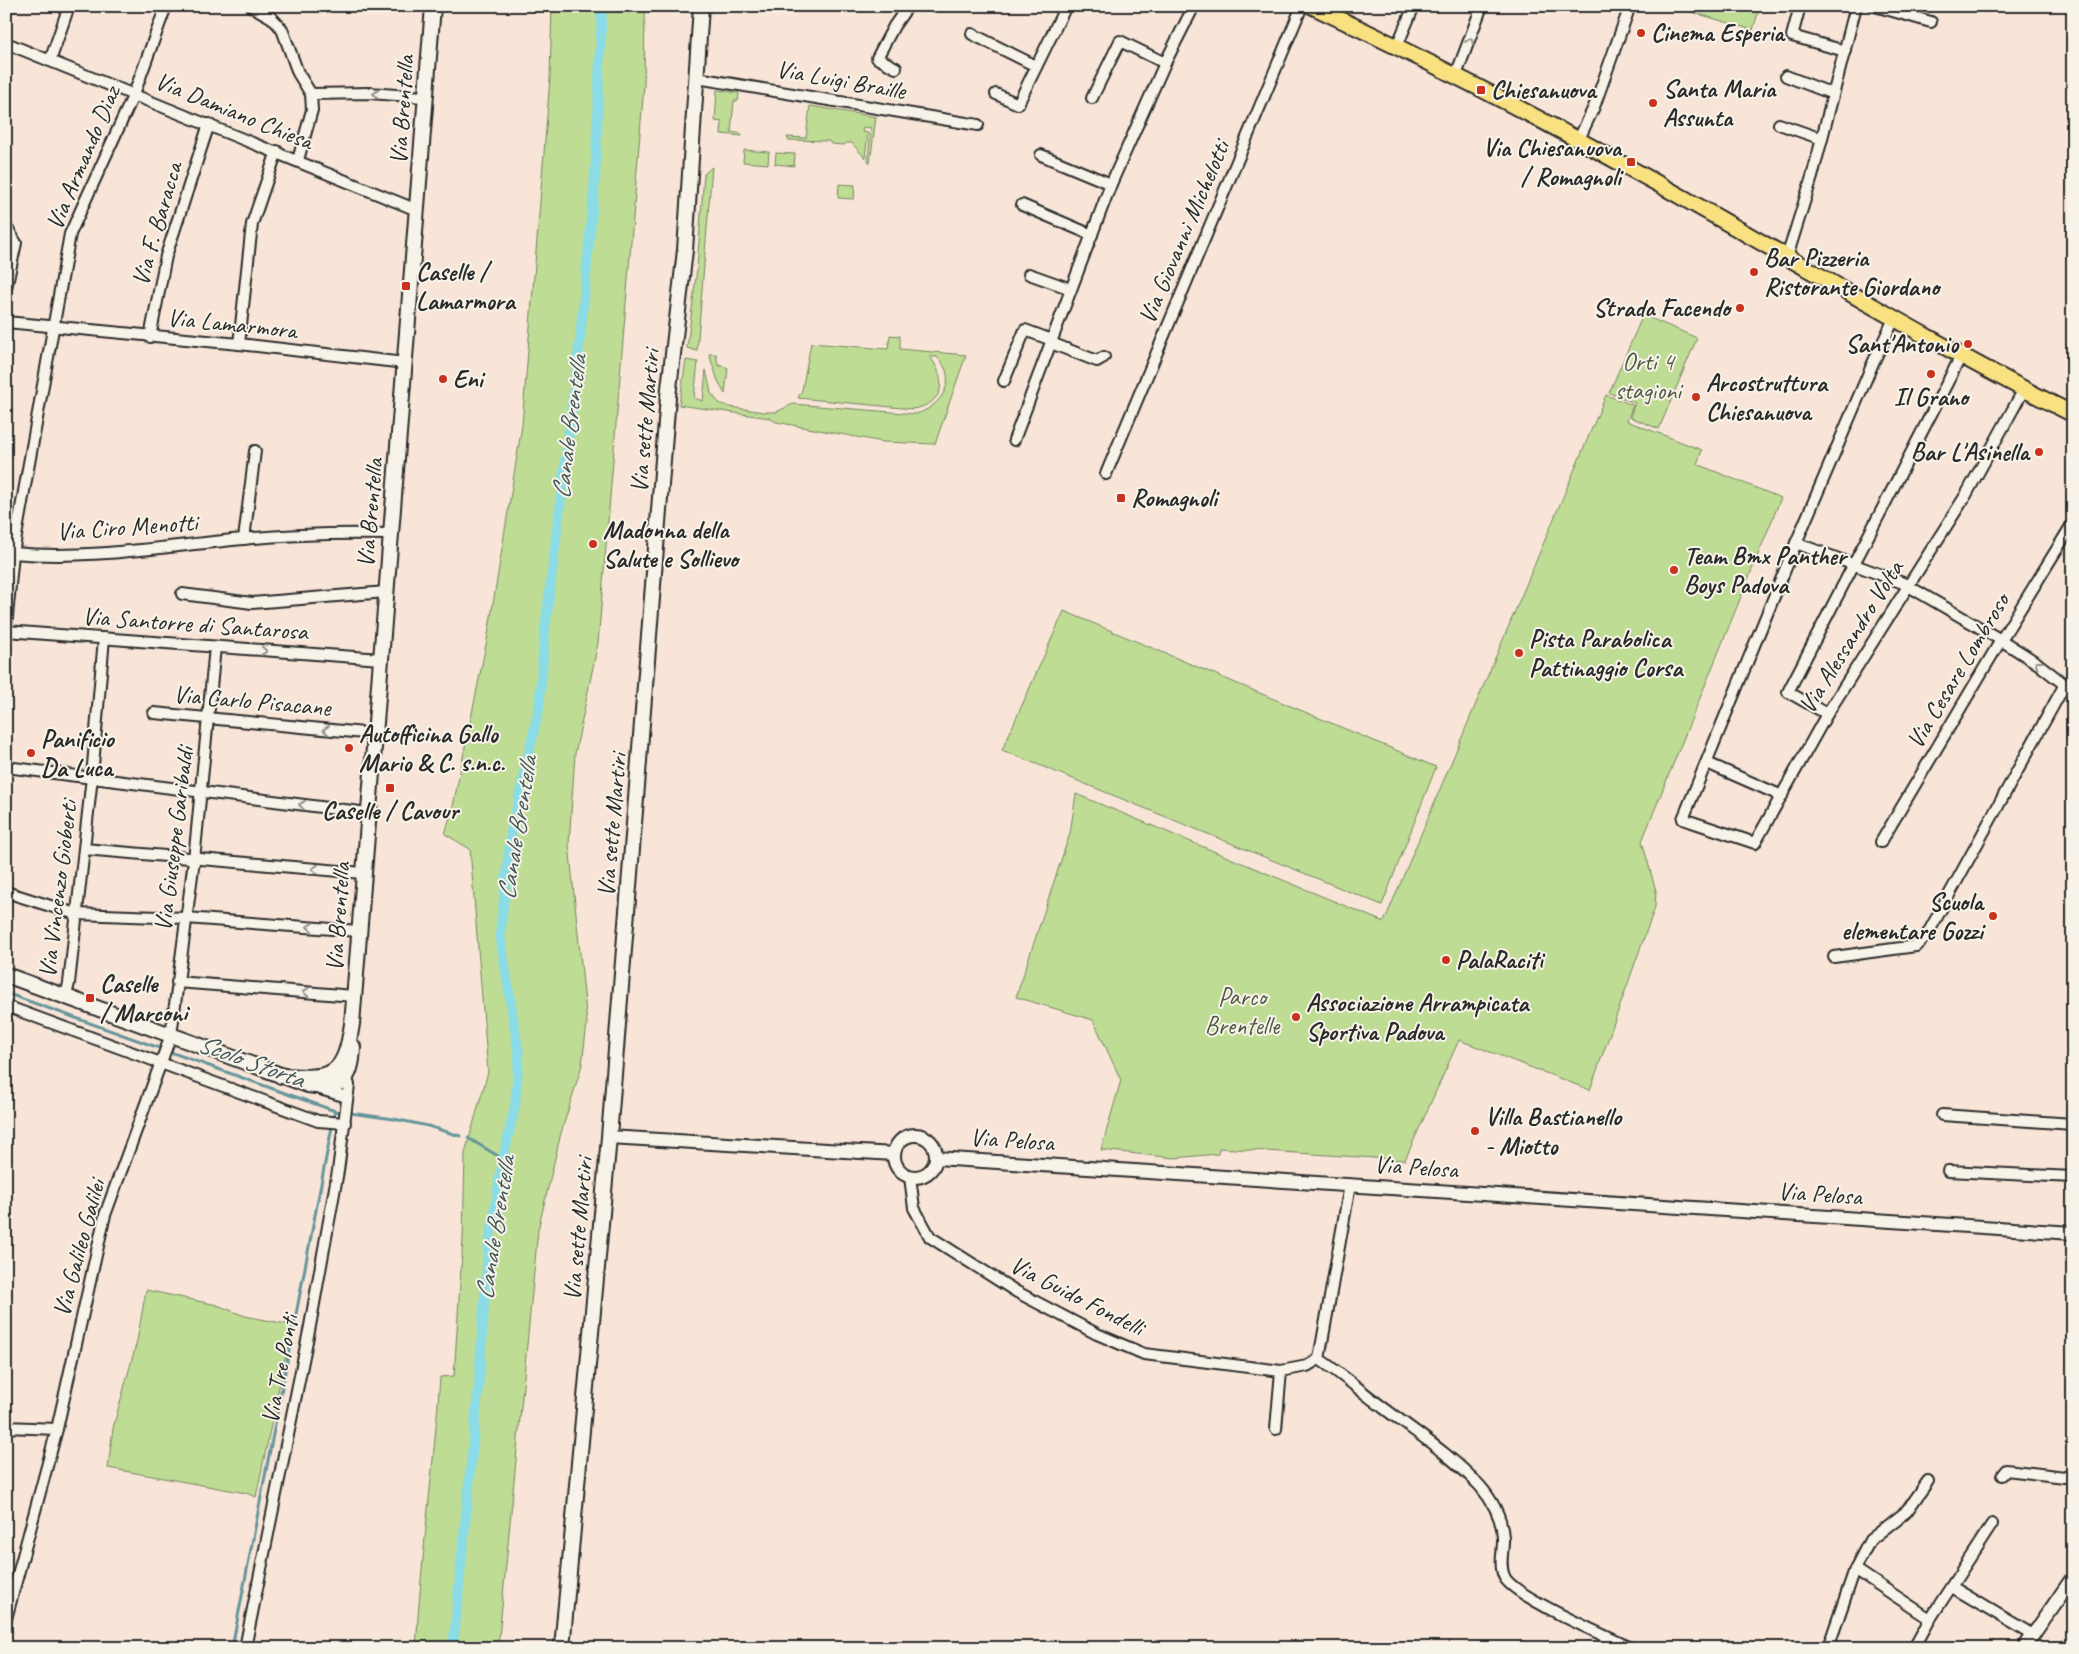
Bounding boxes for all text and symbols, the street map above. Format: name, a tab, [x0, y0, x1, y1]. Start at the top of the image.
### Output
place label: Cinema Esperia	[1651, 17, 1786, 49]
marker: Cinema Esperia	[1635, 27, 1647, 39]
one-way arrow	[1464, 37, 1474, 46]
street label: Via Brentella	[382, 52, 422, 166]
street label: Via Luigi Braille	[774, 53, 910, 107]
street label: Via Damiano Chiesa	[150, 65, 320, 158]
place label: Santa Maria Assunta	[1663, 73, 1777, 134]
place label: Chiesanuova	[1491, 74, 1598, 106]
street label: Via Armando Diaz	[38, 79, 128, 235]
marker: Chiesanuova	[1475, 84, 1487, 96]
one-way arrow	[371, 88, 379, 99]
marker: Santa Maria Assunta	[1647, 97, 1659, 109]
street label: Via Giovanni Michelotti	[1131, 132, 1238, 329]
place label: Via Chiesanuova / Romagnoli	[1483, 132, 1624, 193]
street label: Via F. Baracca	[124, 156, 191, 289]
marker: Via Chiesanuova / Romagnoli	[1625, 156, 1637, 168]
place label: Bar Pizzeria Ristorante Giordano	[1764, 242, 1942, 303]
place label: Caselle / Lamarmora	[416, 256, 516, 317]
marker: Bar Pizzeria Ristorante Giordano	[1748, 266, 1760, 278]
marker: Caselle / Lamarmora	[400, 280, 412, 292]
place label: Strada Facendo	[1593, 292, 1733, 324]
street label: Via Lamarmora	[166, 301, 301, 347]
marker: Strada Facendo	[1734, 302, 1746, 314]
place label: Sant'Antonio	[1845, 328, 1960, 360]
marker: Sant'Antonio	[1962, 338, 1974, 350]
street label: Via sette Martiri	[623, 345, 668, 494]
park label: Orti 4 stagioni	[1615, 346, 1684, 407]
water label: Canale Brentella	[544, 350, 595, 501]
place label: Eni	[453, 363, 486, 395]
place label: Arcostruttura Chiesanuova	[1706, 367, 1829, 428]
marker: Il Grano	[1925, 368, 1937, 380]
marker: Eni	[437, 373, 449, 385]
place label: Il Grano	[1894, 381, 1971, 413]
marker: Arcostruttura Chiesanuova	[1690, 391, 1702, 403]
place label: Bar L'Asinella	[1911, 436, 2032, 468]
marker: Bar L'Asinella	[2033, 446, 2045, 458]
street label: Via Brentella	[349, 455, 391, 569]
place label: Romagnoli	[1131, 482, 1220, 514]
marker: Romagnoli	[1115, 492, 1127, 504]
street label: Via Ciro Menotti	[55, 506, 202, 548]
place label: Madonna della Salute e Sollievo	[603, 514, 741, 575]
marker: Madonna della Salute e Sollievo	[587, 538, 599, 550]
place label: Team Bmx Panther Boys Padova	[1684, 540, 1849, 601]
street label: Via Alessandro Volta	[1791, 553, 1912, 720]
marker: Team Bmx Panther Boys Padova	[1668, 564, 1680, 576]
street label: Via Cesare Lombroso	[1899, 585, 2018, 754]
street label: Via Santorre di Santarosa	[81, 600, 311, 648]
place label: Pista Parabolica Pattinaggio Corsa	[1529, 623, 1684, 684]
one-way arrow	[260, 645, 268, 656]
marker: Pista Parabolica Pattinaggio Corsa	[1513, 647, 1525, 659]
one-way arrow	[2035, 662, 2044, 670]
street label: Via Carlo Pisacane	[172, 678, 334, 724]
place label: Autofficina Gallo Mario & C. s.n.c.	[359, 718, 506, 779]
place label: Panificio Da Luca	[41, 723, 116, 784]
one-way arrow	[322, 724, 330, 735]
street label: Via Giuseppe Garibaldi	[147, 742, 202, 933]
marker: Autofficina Gallo Mario & C. s.n.c.	[343, 742, 355, 754]
marker: Panificio Da Luca	[25, 747, 37, 759]
street label: Via sette Martiri	[590, 749, 635, 898]
water label: Canale Brentella	[489, 751, 545, 902]
marker: Caselle / Cavour	[384, 782, 396, 794]
street label: Via Vincenzo Gioberti	[31, 795, 85, 980]
place label: Caselle / Cavour	[322, 795, 461, 827]
one-way arrow	[298, 800, 306, 811]
street label: Via Brentella	[318, 859, 358, 973]
one-way arrow	[310, 864, 318, 875]
place label: Scuola elementare Gozzi	[1841, 886, 1986, 947]
marker: Scuola elementare Gozzi	[1987, 910, 1999, 922]
one-way arrow	[306, 922, 314, 933]
place label: PalaRaciti	[1456, 944, 1546, 976]
marker: PalaRaciti	[1440, 954, 1452, 966]
place label: Caselle / Marconi	[100, 968, 190, 1029]
park label: Parco Brentelle	[1205, 981, 1281, 1042]
one-way arrow	[301, 987, 309, 998]
place label: Associazione Arrampicata Sportiva Padova	[1306, 987, 1530, 1048]
marker: Caselle / Marconi	[84, 992, 96, 1004]
marker: Associazione Arrampicata Sportiva Padova	[1290, 1011, 1302, 1023]
water label: Scolo Storta	[194, 1027, 311, 1096]
place label: Villa Bastianello - Miotto	[1485, 1101, 1623, 1162]
street label: Via Pelosa	[969, 1121, 1057, 1159]
marker: Villa Bastianello - Miotto	[1469, 1125, 1481, 1137]
street label: Via Pelosa	[1373, 1148, 1461, 1186]
water label: Canale Brentella	[467, 1151, 523, 1302]
street label: Via sette Martiri	[556, 1153, 601, 1302]
street label: Via Galileo Galilei	[45, 1173, 114, 1320]
street label: Via Pelosa	[1777, 1175, 1865, 1213]
street label: Via Guido Fondelli	[1005, 1249, 1152, 1345]
street label: Via Tre Ponti	[254, 1308, 307, 1426]

